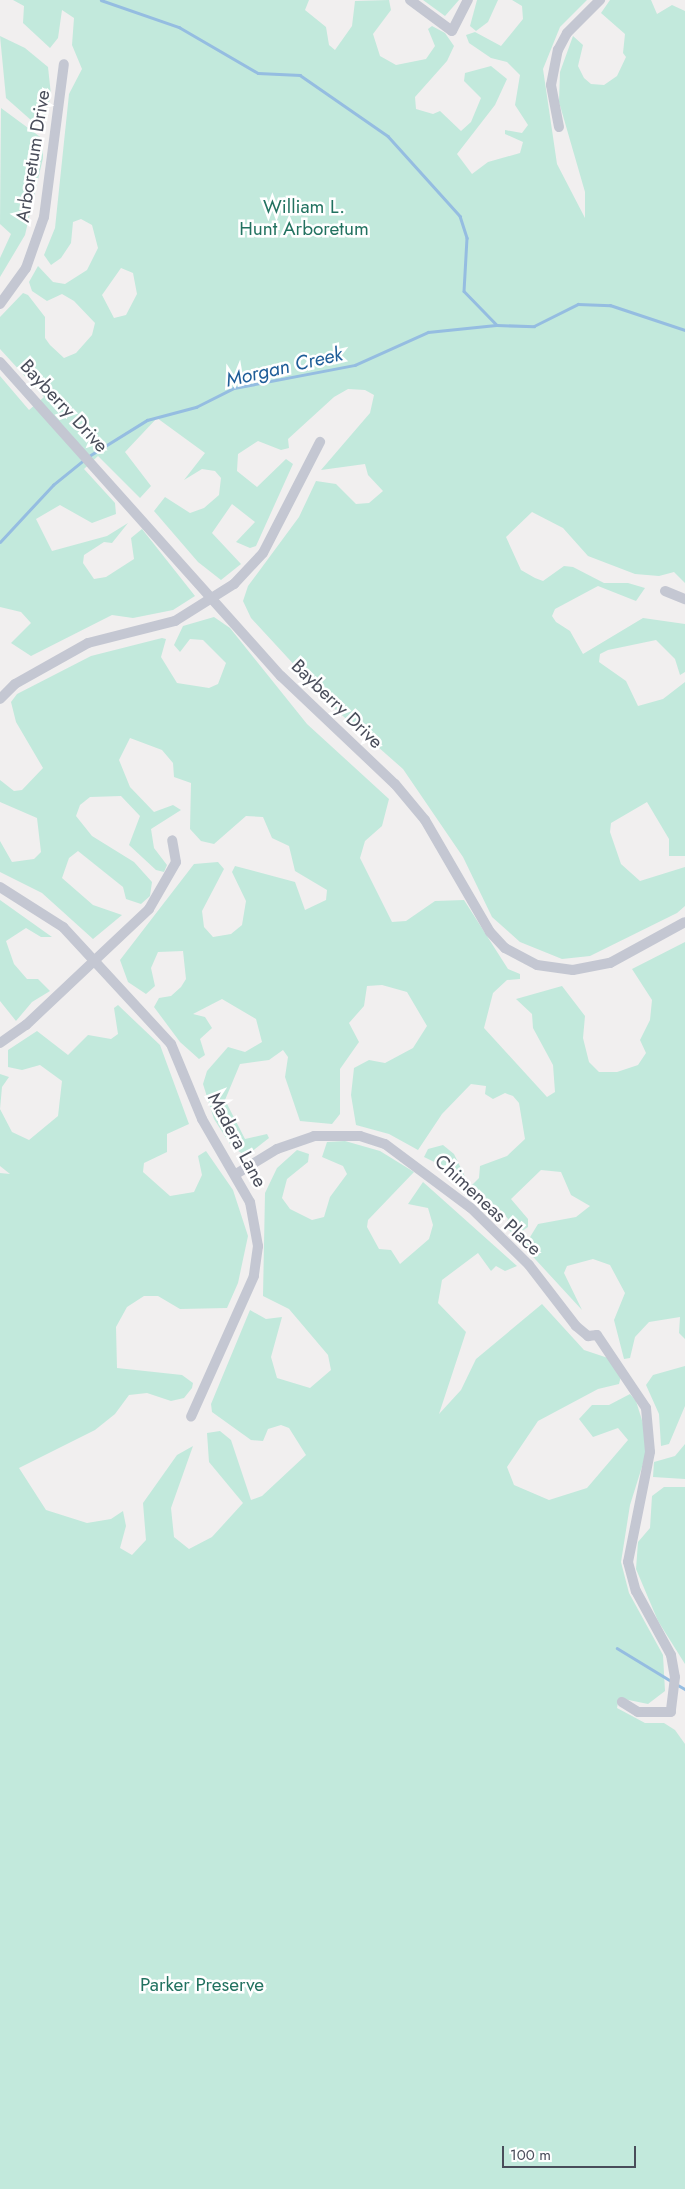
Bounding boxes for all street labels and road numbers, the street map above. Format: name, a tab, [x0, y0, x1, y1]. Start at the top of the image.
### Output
street label: Arboretum Drive	[11, 88, 55, 224]
street label: Bayberry Drive	[15, 355, 113, 457]
street label: Bayberry Drive	[286, 655, 388, 753]
street label: Madera Lane	[203, 1089, 271, 1191]
street label: Chimeneas Place	[430, 1150, 546, 1260]

